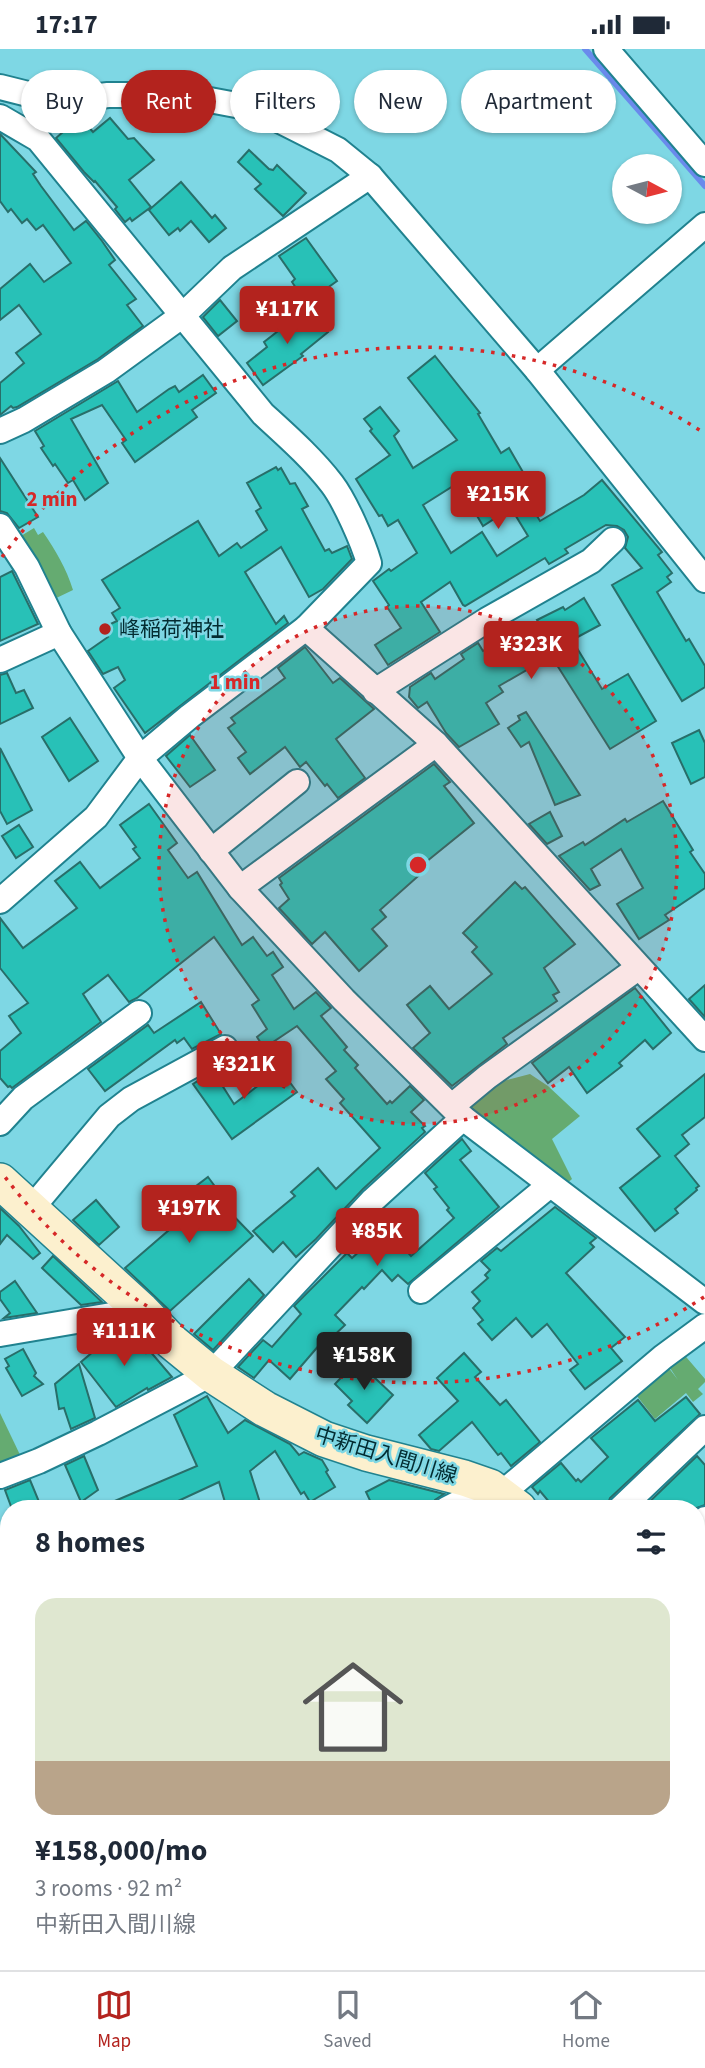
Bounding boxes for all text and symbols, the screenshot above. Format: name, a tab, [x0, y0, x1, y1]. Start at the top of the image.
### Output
text: 17:17	[35, 6, 98, 43]
chip: Buy	[21, 70, 107, 133]
chip: Rent	[121, 70, 216, 133]
chip: Filters	[230, 70, 340, 133]
chip: New	[354, 70, 447, 133]
chip: Apartment	[461, 70, 616, 133]
north arrow	[612, 154, 682, 224]
map controls	[612, 154, 682, 224]
pin: ¥117K	[238, 287, 336, 346]
text: ¥117K	[256, 292, 318, 325]
pin: ¥215K	[449, 471, 547, 531]
text: ¥215K	[467, 477, 529, 510]
text: 2 min	[26, 484, 78, 514]
place label: 峰稲荷神社	[119, 614, 224, 644]
marker: 峰稲荷神社	[97, 621, 113, 637]
pin: ¥323K	[482, 621, 580, 681]
text: ¥323K	[500, 627, 562, 660]
text: 1 min	[209, 667, 261, 697]
centre of rings	[406, 853, 430, 877]
pin: ¥321K	[195, 1041, 293, 1101]
text: ¥321K	[213, 1047, 275, 1080]
pin: ¥197K	[140, 1185, 238, 1245]
text: ¥197K	[158, 1191, 220, 1224]
pin: ¥85K	[336, 1209, 418, 1268]
text: ¥85K	[352, 1214, 402, 1247]
pin: ¥111K	[75, 1309, 173, 1368]
text: ¥111K	[93, 1314, 155, 1347]
pin: ¥158K	[315, 1333, 413, 1392]
text: ¥158K	[333, 1338, 395, 1371]
street label: 中新田入間川線	[311, 1419, 461, 1491]
text: 8 homes	[35, 1521, 145, 1564]
icon: filters	[632, 1523, 670, 1561]
icon: home	[290, 1644, 416, 1770]
text: ¥158,000/mo	[35, 1829, 207, 1872]
text: 3 rooms · 92 m²	[35, 1872, 182, 1905]
text: 中新田入間川線	[35, 1908, 196, 1941]
tab: Map	[95, 1986, 133, 2055]
tab: Saved	[323, 1986, 372, 2055]
tab: Home	[562, 1986, 610, 2055]

